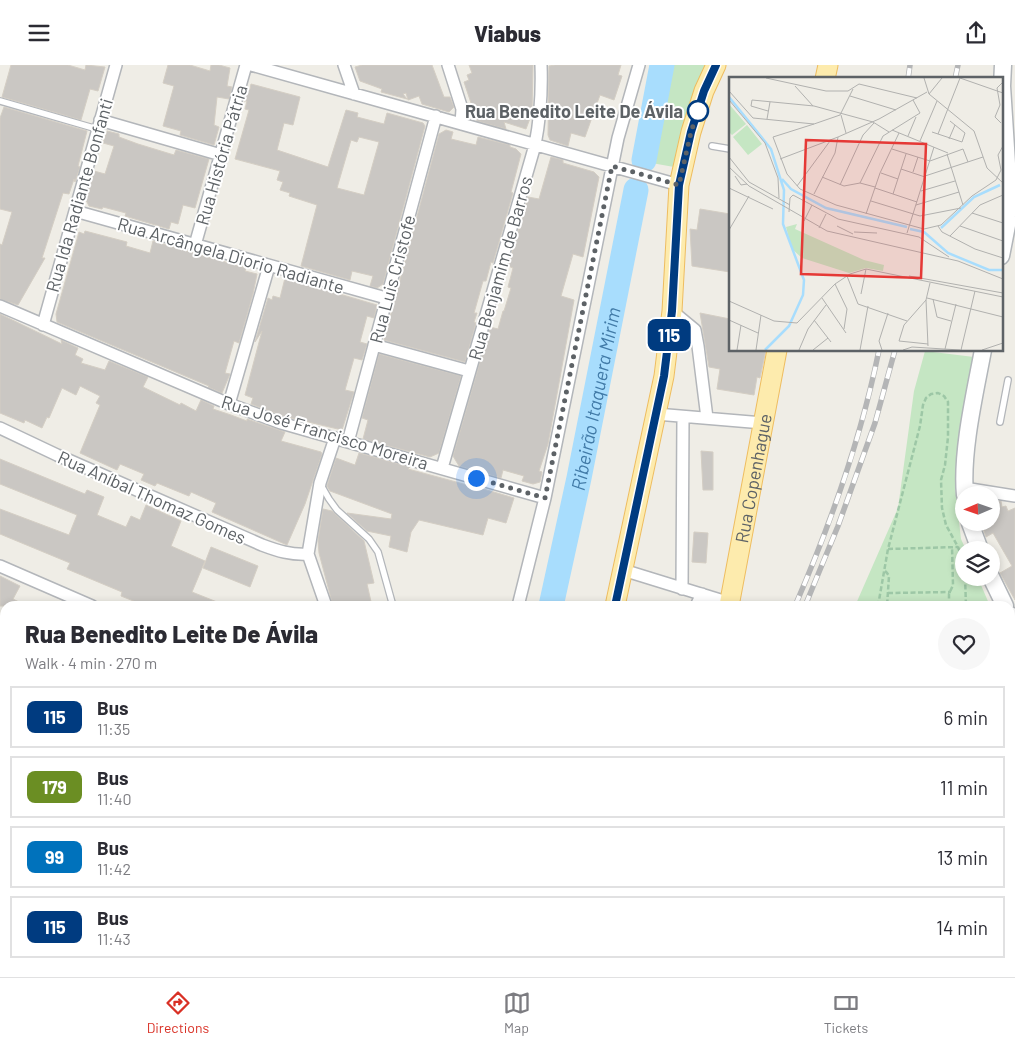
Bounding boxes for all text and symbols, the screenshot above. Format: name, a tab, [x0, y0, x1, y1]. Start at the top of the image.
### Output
icon: menu	[25, 19, 53, 47]
icon: share	[962, 19, 990, 47]
text: Viabus	[474, 20, 541, 46]
inset map	[729, 77, 1002, 351]
street label: Rua História Pátria	[190, 82, 252, 228]
street label: Rua Ida Radiante Bonfanti	[41, 96, 117, 294]
place label: Rua Benedito Leite De Ávila	[465, 100, 683, 122]
marker: Rua Benedito Leite De Ávila	[687, 100, 709, 122]
street label: Rua Benjamim de Barros	[463, 173, 537, 363]
street label: Rua Arcângela Diorio Radiante	[115, 212, 347, 298]
street label: Rua Luis Cristofe	[364, 212, 420, 346]
water label: Ribeirão Itaquera Mirim	[565, 305, 624, 492]
line badge: 115	[640, 319, 698, 351]
text: 115	[658, 324, 680, 346]
street label: Rua José Francisco Moreira	[219, 390, 431, 474]
street label: Rua Copenhague	[730, 412, 776, 545]
street label: Rua Aníbal Thomaz Gomes	[54, 446, 250, 548]
your location	[464, 466, 489, 491]
north arrow	[955, 486, 1000, 531]
map controls	[955, 486, 1000, 586]
button: layers	[955, 541, 1000, 586]
button: heart	[938, 618, 990, 670]
text: Rua Benedito Leite De Ávila	[25, 619, 318, 648]
text: Walk · 4 min · 270 m	[25, 653, 157, 672]
text: Bus	[97, 696, 129, 719]
text: 115	[43, 706, 66, 728]
text: 6 min	[944, 706, 988, 729]
text: 11:35	[97, 719, 130, 738]
text: Bus	[97, 766, 129, 789]
text: 179	[42, 776, 67, 798]
text: 11 min	[940, 776, 988, 799]
text: 11:40	[97, 789, 132, 808]
text: Bus	[97, 836, 129, 859]
text: 99	[45, 846, 64, 868]
text: 13 min	[937, 846, 988, 869]
text: 11:42	[97, 859, 131, 878]
text: Bus	[97, 906, 129, 929]
text: 115	[43, 916, 66, 938]
text: 14 min	[936, 916, 988, 939]
text: 11:43	[97, 929, 131, 948]
tab: Directions	[147, 989, 209, 1036]
tab: Map	[503, 989, 531, 1036]
tab: Tickets	[824, 989, 868, 1036]

